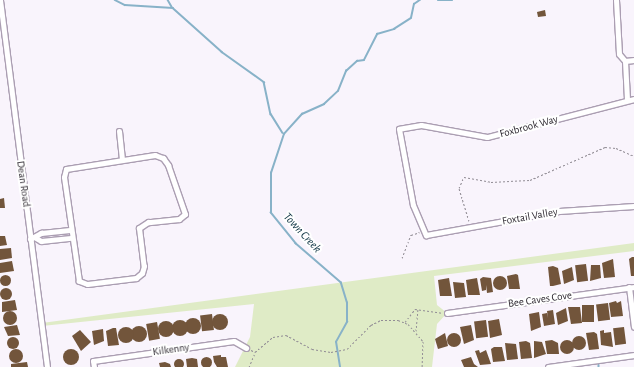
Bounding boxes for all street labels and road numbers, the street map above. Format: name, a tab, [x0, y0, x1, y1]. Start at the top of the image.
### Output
street label: Foxbrook Way	[498, 113, 560, 141]
street label: Dean Road	[13, 160, 33, 208]
street label: Foxtail Valley	[501, 206, 559, 228]
street label: Bee Caves Cove	[507, 289, 573, 311]
street label: Kilkenny	[152, 341, 190, 359]

